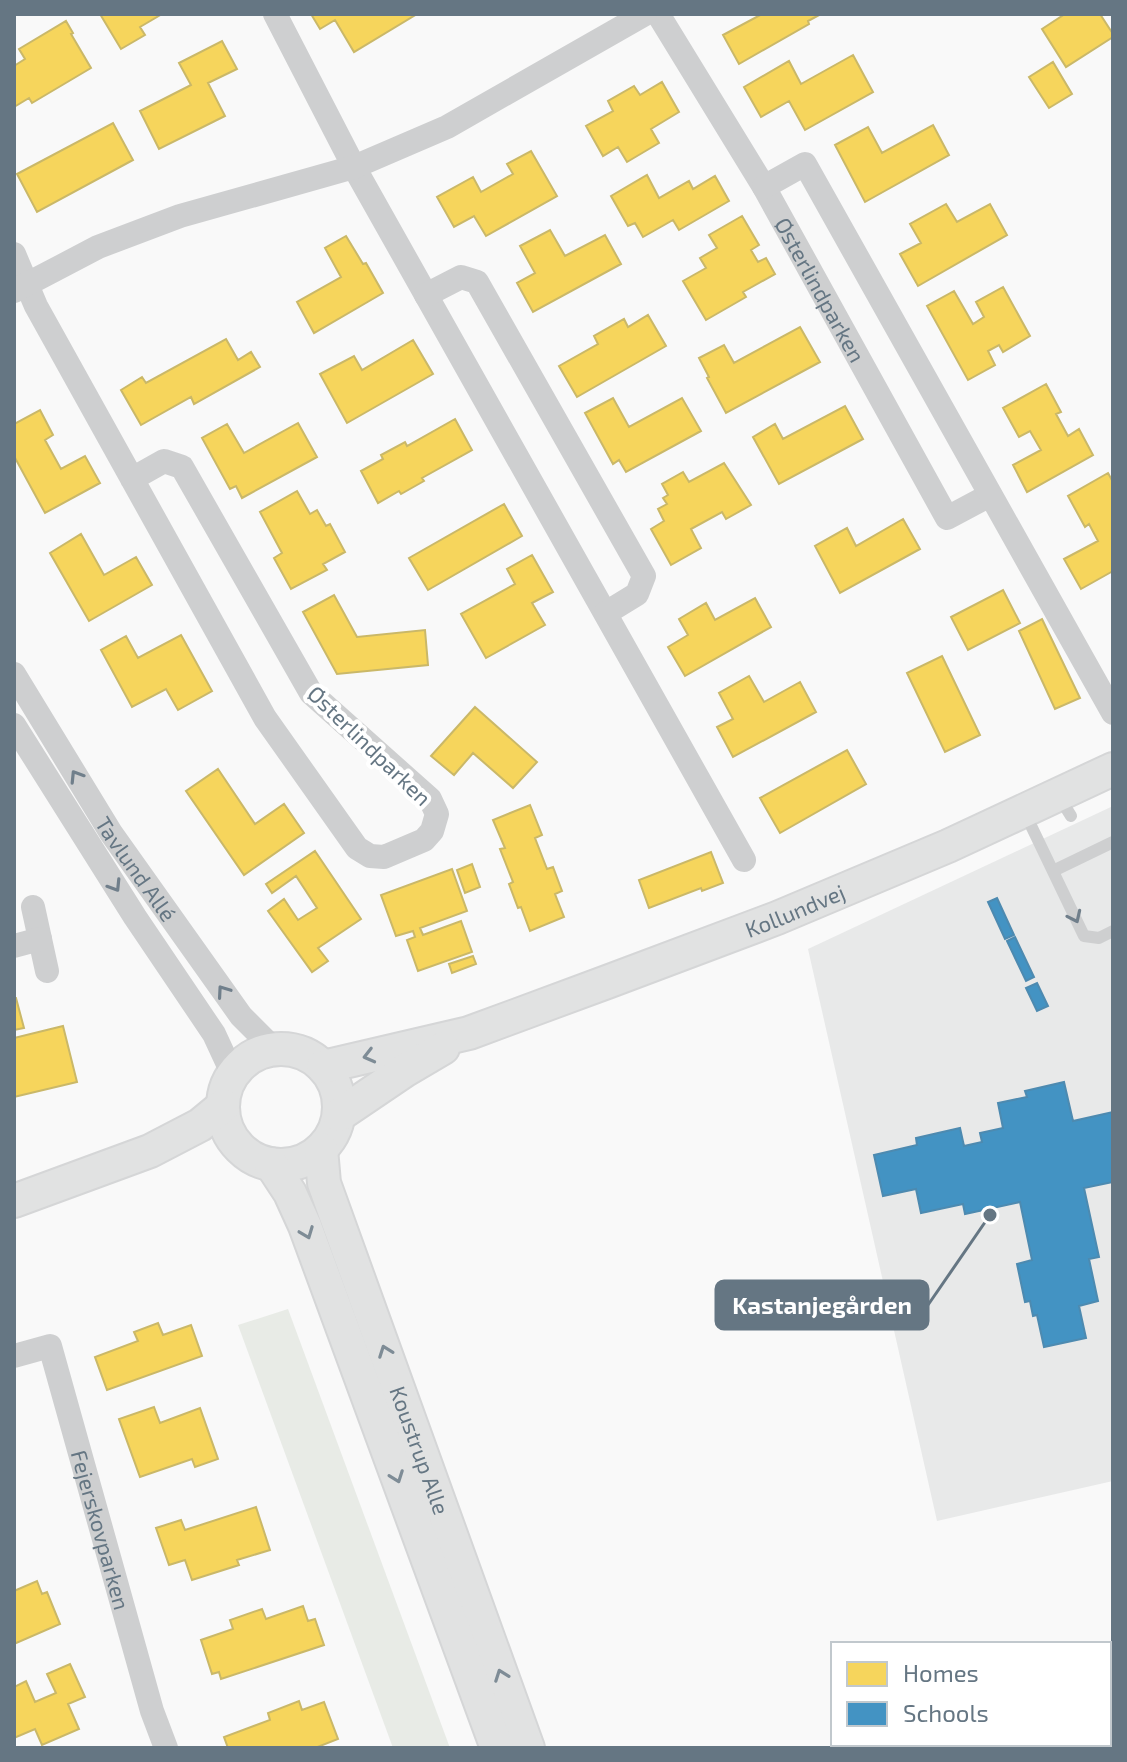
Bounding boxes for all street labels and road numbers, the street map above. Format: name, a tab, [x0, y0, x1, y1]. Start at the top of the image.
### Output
street label: Østerlindparken	[770, 213, 871, 366]
street label: Østerlindparken	[303, 680, 437, 810]
street label: Tavlund Allé	[91, 812, 182, 926]
street label: Kollundvej	[741, 878, 849, 942]
street label: Koustrup Alle	[385, 1382, 455, 1518]
street label: Fejerskovparken	[67, 1447, 136, 1612]

